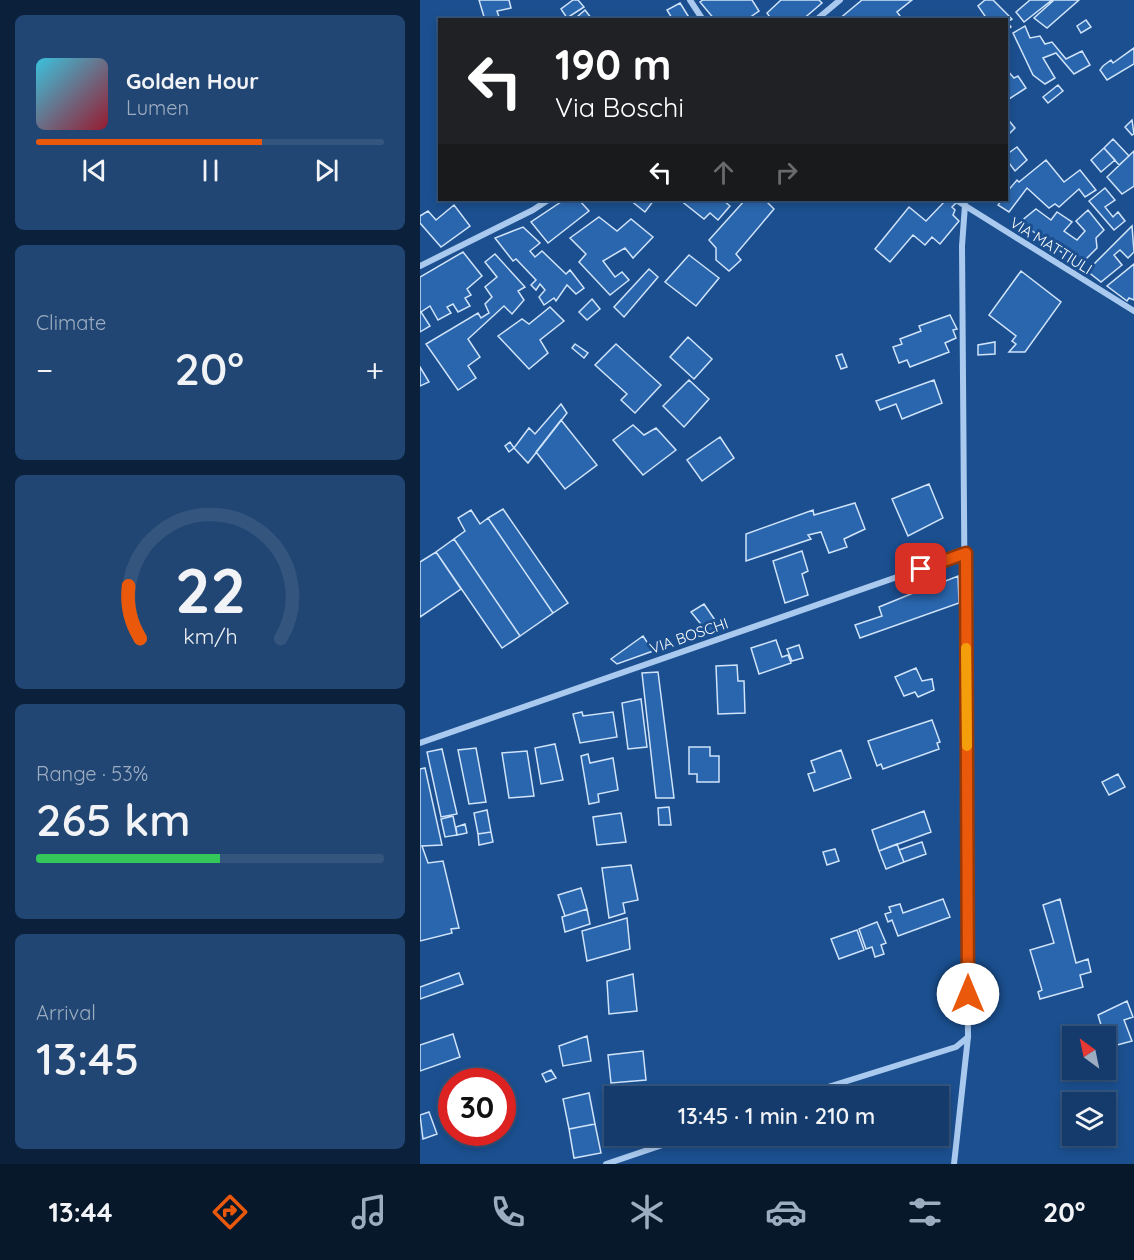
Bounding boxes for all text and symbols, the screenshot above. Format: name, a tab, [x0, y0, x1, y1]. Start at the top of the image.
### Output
text: 190 m	[555, 38, 671, 91]
icon: left	[456, 42, 534, 120]
text: Golden Hour	[126, 67, 259, 95]
text: Via Boschi	[555, 90, 684, 124]
text: Lumen	[126, 95, 189, 120]
icon: previous	[78, 154, 111, 187]
icon: pause	[194, 154, 227, 187]
icon: next	[310, 154, 343, 187]
icon: left	[644, 156, 677, 189]
icon: ahead	[707, 156, 740, 189]
icon: right	[770, 156, 803, 189]
street label: VIA MATTIULI	[1007, 213, 1096, 278]
text: Climate	[36, 310, 106, 335]
text: 20°	[175, 340, 244, 396]
text: −	[36, 349, 53, 390]
text: +	[365, 349, 384, 390]
pin	[895, 543, 946, 594]
text: 22	[174, 551, 246, 629]
icon: arrive	[904, 552, 937, 585]
street label: VIA BOSCHI	[647, 613, 730, 658]
text: km/h	[183, 623, 237, 649]
text: Range · 53%	[36, 761, 148, 786]
text: 265 km	[36, 791, 191, 847]
position arrow	[936, 962, 1000, 1026]
text: Arrival	[36, 1000, 96, 1025]
north arrow	[1062, 1026, 1116, 1080]
map controls	[1062, 1026, 1116, 1146]
text: 13:45	[36, 1030, 139, 1086]
speed limit sign: 30	[438, 1068, 516, 1146]
button: layers	[1062, 1092, 1116, 1146]
text: 13:45 · 1 min · 210 m	[678, 1102, 875, 1130]
icon: directions	[209, 1191, 251, 1233]
icon: music	[348, 1191, 390, 1233]
icon: phone	[487, 1191, 529, 1233]
icon: climate	[626, 1191, 668, 1233]
icon: car	[765, 1191, 807, 1233]
icon: filters	[904, 1191, 946, 1233]
text: 13:44	[48, 1195, 113, 1229]
text: 20°	[1043, 1195, 1085, 1229]

